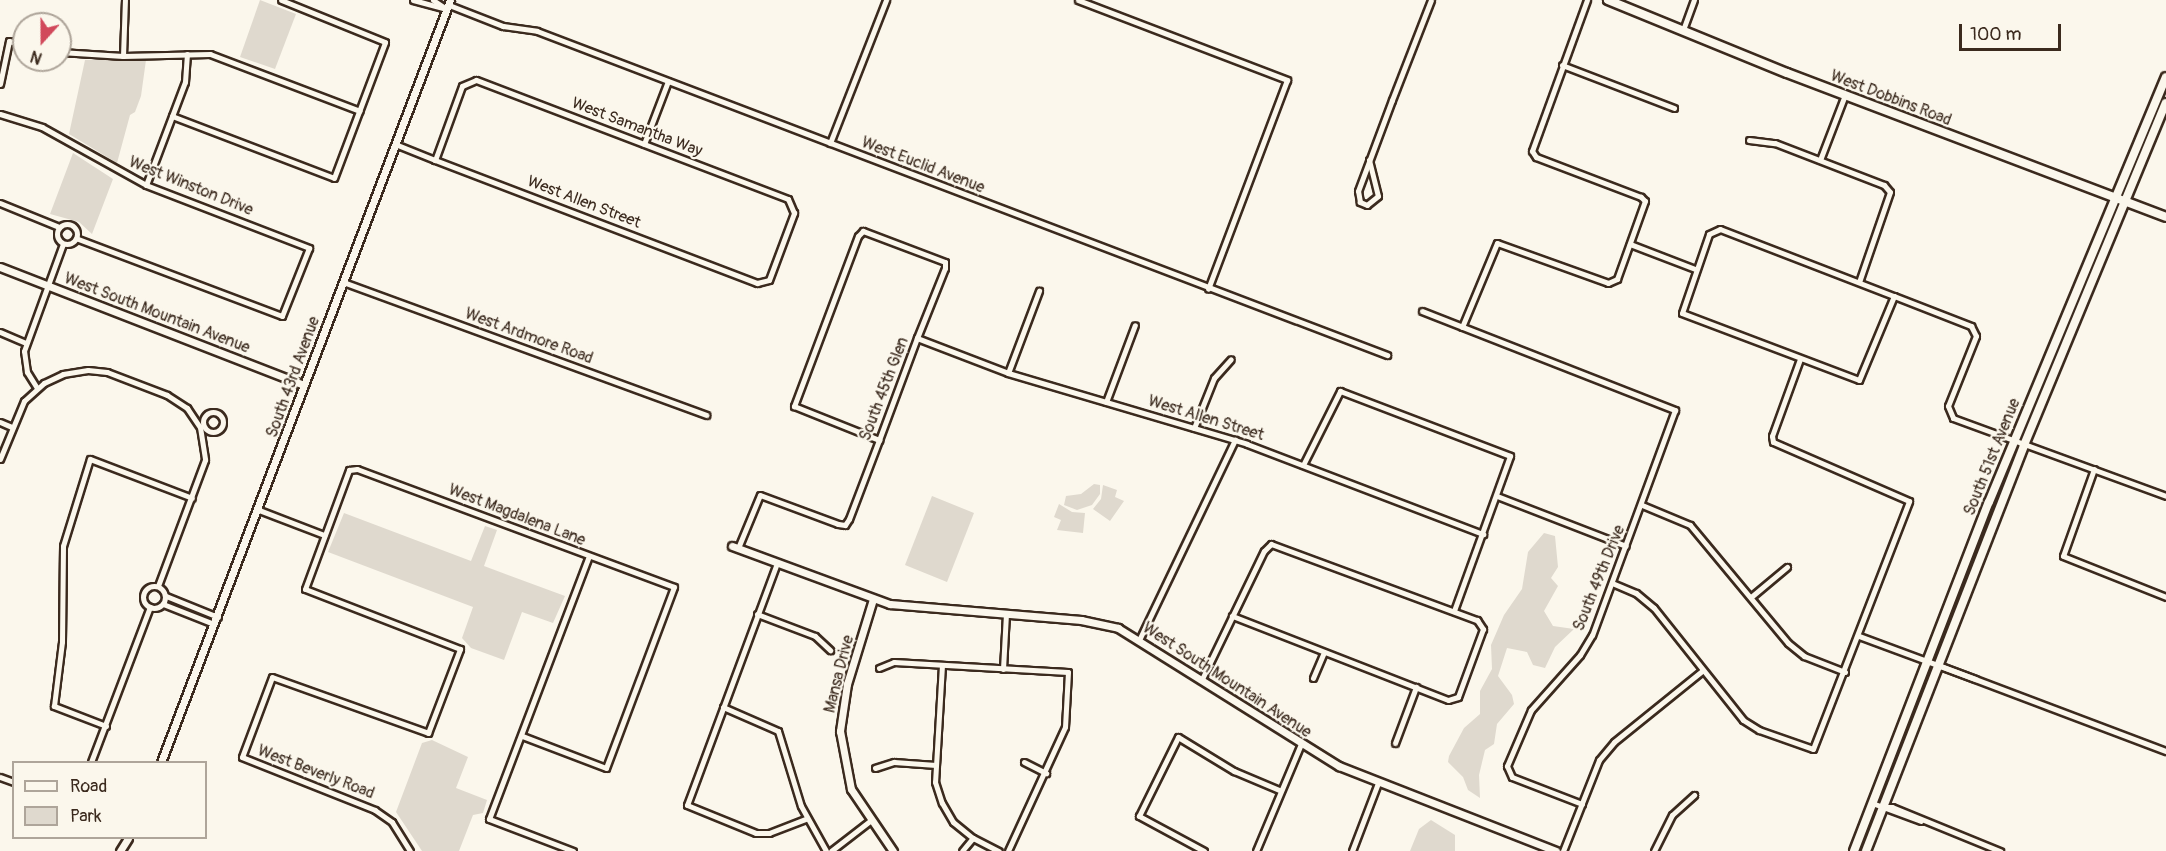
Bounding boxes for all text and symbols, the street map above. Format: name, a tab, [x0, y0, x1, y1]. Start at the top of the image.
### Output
north arrow	[12, 12, 72, 72]
scale bar	[1962, 12, 2064, 50]
text: 100 m	[1970, 23, 2022, 46]
text: N	[28, 46, 45, 68]
street label: West Dobbins Road	[1828, 66, 1954, 130]
street label: West Samantha Way	[569, 93, 705, 161]
street label: West Euclid Avenue	[859, 133, 987, 197]
street label: West Winston Drive	[126, 152, 256, 220]
street label: West Allen Street	[524, 172, 644, 232]
street label: West South Mountain Avenue	[61, 269, 253, 357]
street label: West Ardmore Road	[462, 304, 596, 368]
street label: South 43rd Avenue	[262, 314, 324, 440]
street label: South 45th Glen	[855, 334, 913, 444]
street label: West Allen Street	[1146, 391, 1266, 445]
street label: South 51st Avenue	[1960, 396, 2024, 518]
street label: West Magdalena Lane	[446, 480, 588, 550]
street label: South 49th Drive	[1569, 522, 1629, 634]
street label: West South Mountain Avenue	[1139, 618, 1315, 742]
street label: Mansa Drive	[820, 633, 858, 715]
street label: West Beverly Road	[255, 741, 377, 803]
legend	[12, 761, 207, 839]
text: Road	[70, 775, 107, 798]
text: Park	[70, 805, 102, 828]

